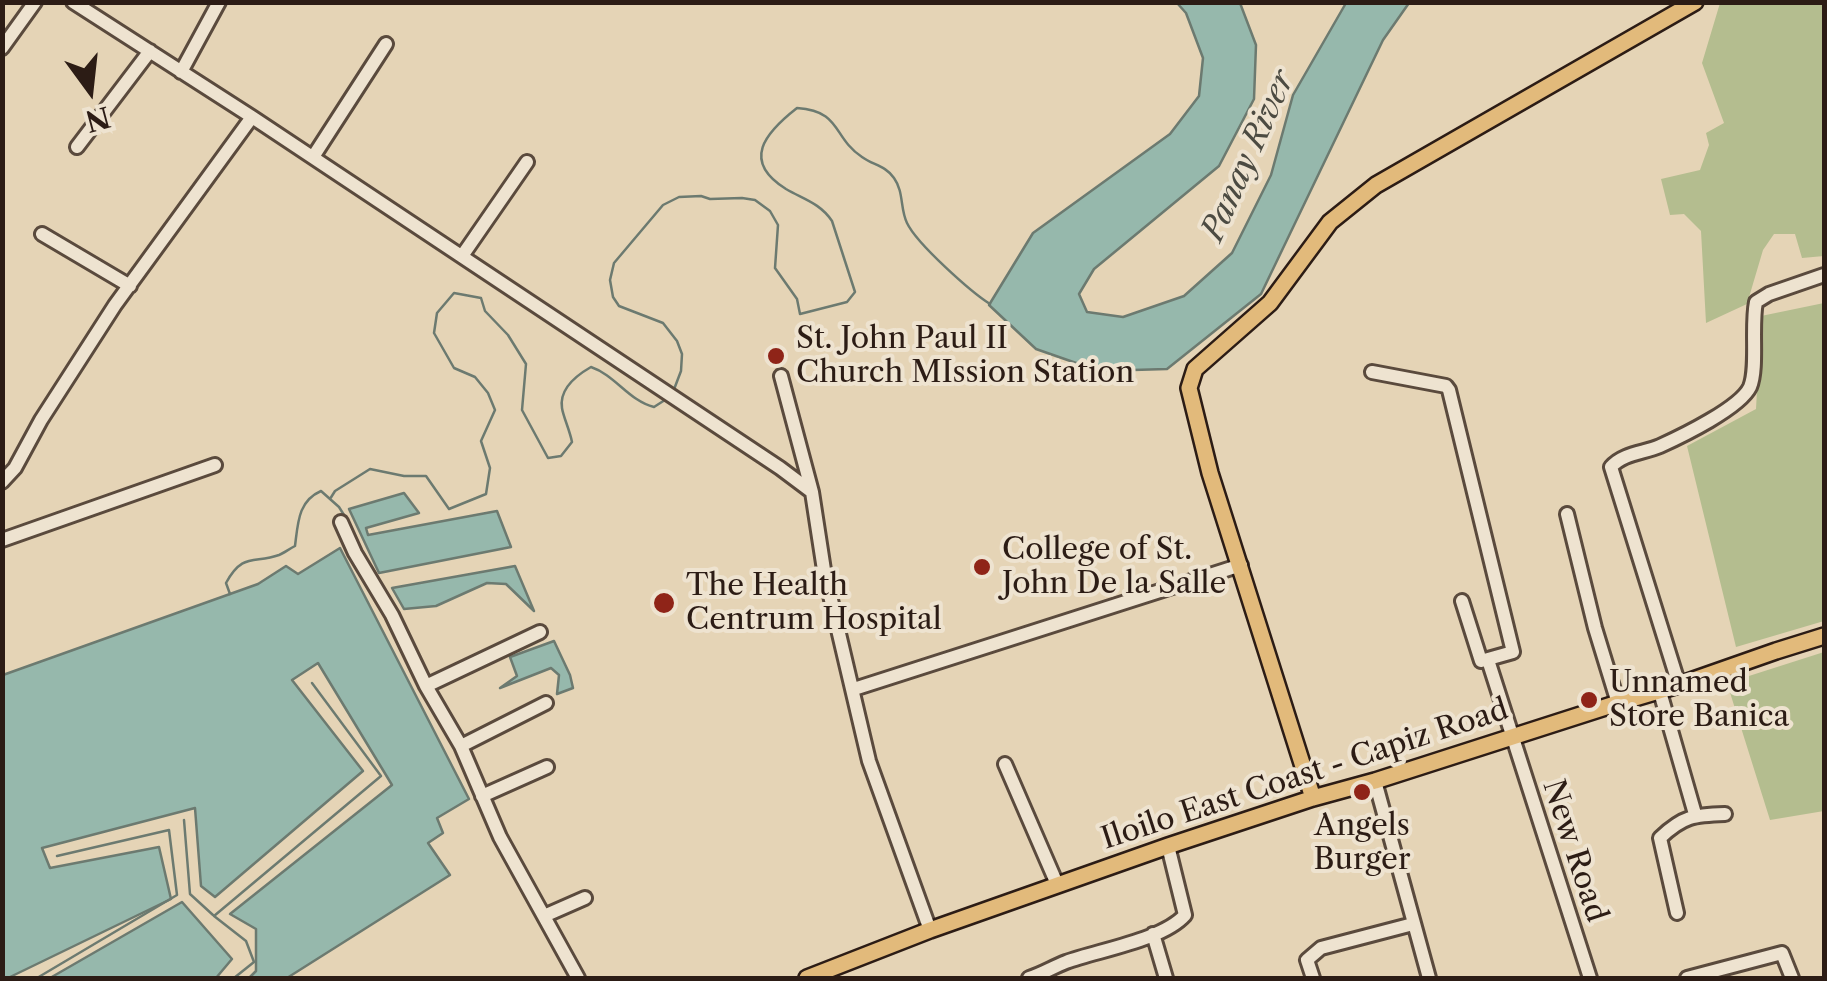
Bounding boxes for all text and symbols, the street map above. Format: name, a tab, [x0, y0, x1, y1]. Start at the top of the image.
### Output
north arrow	[40, 40, 140, 140]
water label: Panay River	[1194, 65, 1304, 247]
text: N	[82, 99, 114, 139]
place label: St. John Paul II Church MIssion Station	[796, 321, 1134, 392]
marker: St. John Paul II Church MIssion Station	[765, 345, 787, 367]
place label: College of St. John De la Salle	[1002, 532, 1226, 602]
marker: College of St. John De la Salle	[971, 556, 993, 578]
place label: The Health Centrum Hospital	[686, 568, 942, 638]
marker: The Health Centrum Hospital	[651, 590, 677, 616]
place label: Unnamed Store Banica	[1609, 665, 1789, 736]
marker: Unnamed Store Banica	[1578, 689, 1600, 711]
street label: Iloilo East Coast - Capiz Road	[1097, 692, 1513, 858]
street label: New Road	[1534, 775, 1614, 927]
marker: Angels Burger	[1351, 781, 1373, 803]
place label: Angels Burger	[1313, 808, 1411, 878]

